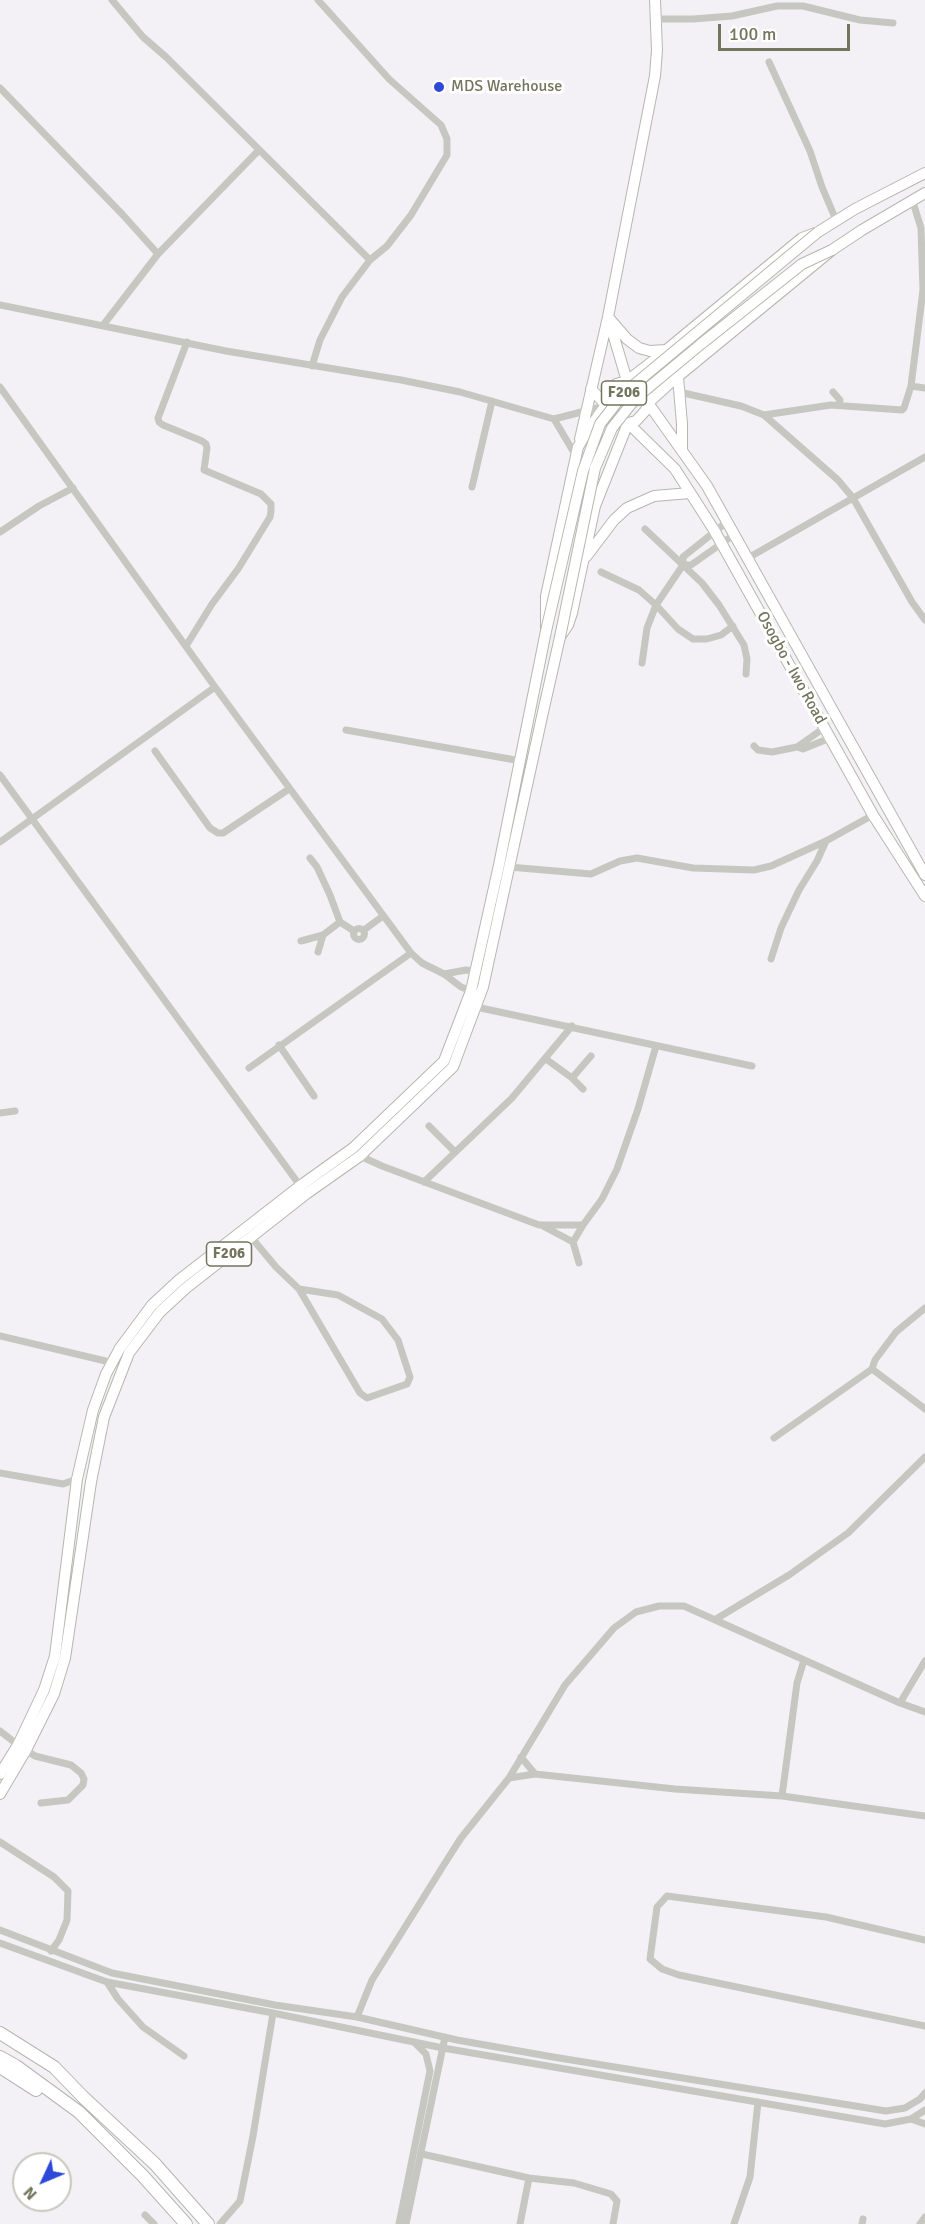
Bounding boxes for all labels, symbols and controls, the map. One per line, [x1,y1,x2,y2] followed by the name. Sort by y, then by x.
[721,12,853,50] scale bar
[729,23,776,45] text: 100 m
[451,77,562,97] place label: MDS Warehouse
[432,80,446,94] marker: MDS Warehouse
[602,381,646,405] road number: F206
[752,608,830,728] street label: Osogbo - Iwo Road
[206,1242,252,1266] road number: F206
[12,2152,72,2212] north arrow
[19,2182,42,2204] text: N

